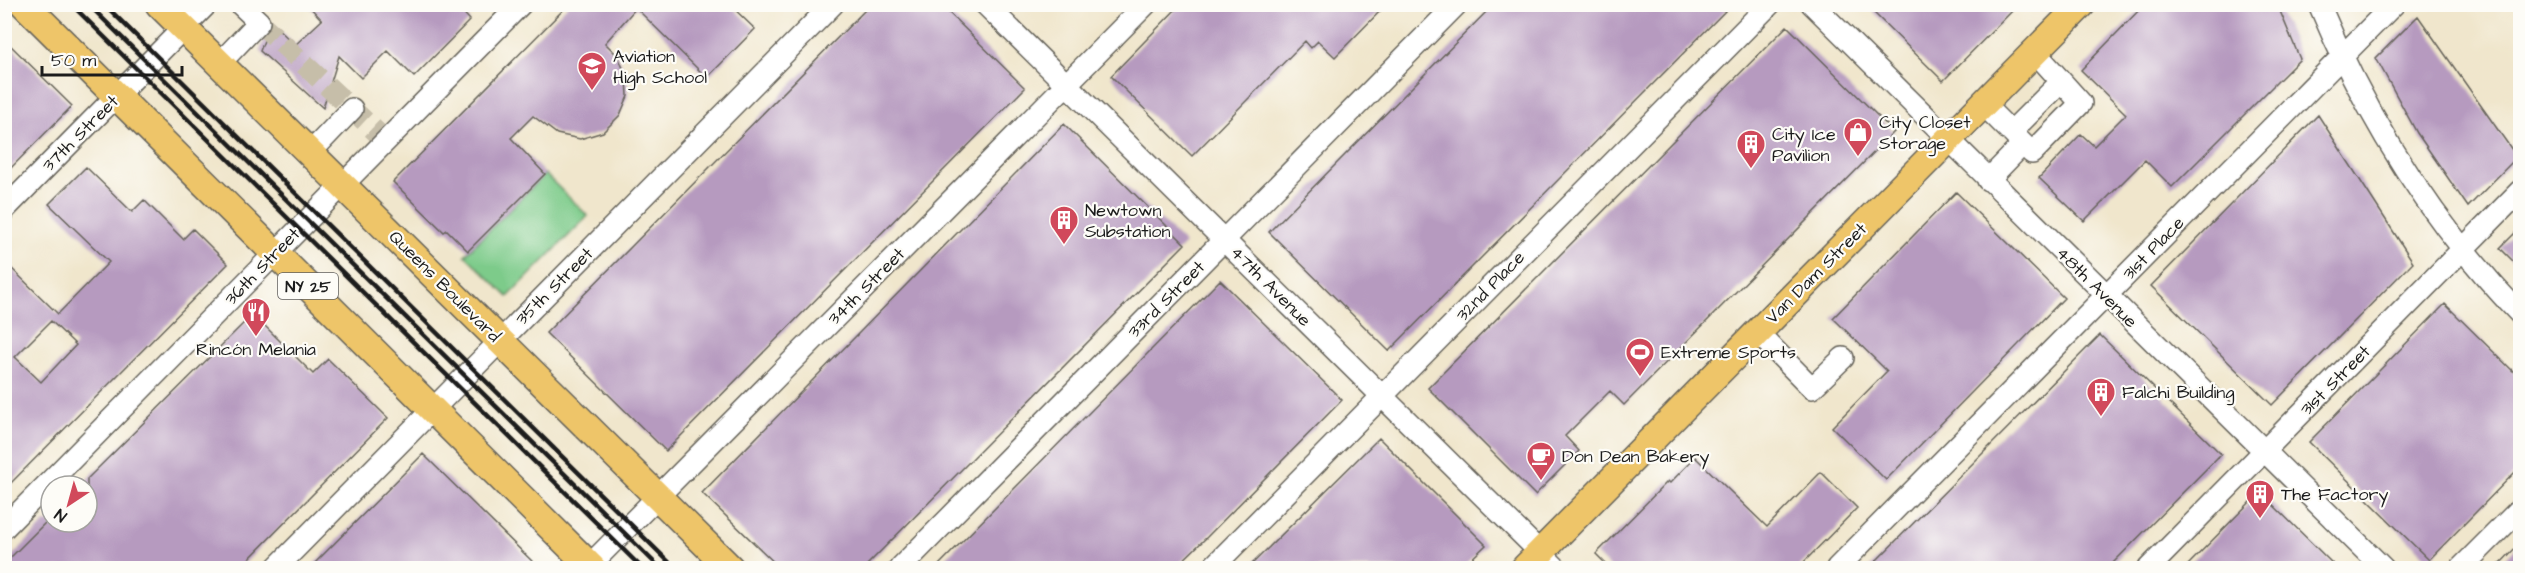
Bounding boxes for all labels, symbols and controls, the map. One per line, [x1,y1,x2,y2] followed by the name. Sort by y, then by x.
[42,39,182,77] scale bar
[613,44,707,91] place label: Aviation High School
[51,48,96,73] text: 50 m
[576,50,608,92] school or university icon: Aviation High School
[36,89,125,177] street label: 37th Street
[1879,110,1971,157] place label: City Closet Storage
[1842,116,1874,158] shop icon: City Closet Storage
[1772,122,1836,168] place label: City Ice Pavilion
[1735,128,1767,170] building icon: City Ice Pavilion
[1085,198,1170,244] place label: Newtown Substation
[1048,204,1080,246] building icon: Newtown Substation
[2117,211,2190,286] street label: 31st Place
[1760,217,1873,330] street label: Van Dam Street
[219,221,306,311] street label: 36th Street
[383,225,506,348] street label: Queens Boulevard
[1225,240,1317,333] street label: 47th Avenue
[510,241,599,331] street label: 35th Street
[2050,241,2143,334] street label: 48th Avenue
[822,242,911,331] street label: 34th Street
[1450,245,1531,327] street label: 32nd Place
[1122,255,1211,344] street label: 33rd Street
[278,273,338,299] road number: NY 25
[240,296,272,338] restaurant icon: Rincón Melania
[1624,336,1656,378] sports icon: Extreme Sports
[196,337,316,362] place label: Rincón Melania
[2295,339,2377,421] street label: 31st Street
[1661,340,1796,365] place label: Extreme Sports
[2085,376,2117,418] building icon: Falchi Building
[2122,380,2234,406] place label: Falchi Building
[1525,440,1557,482] cafe icon: Don Dean Bakery
[1562,444,1709,470] place label: Don Dean Bakery
[39,474,99,534] north arrow
[2244,478,2276,520] building icon: The Factory
[2281,482,2388,508] place label: The Factory
[50,503,71,527] text: N

